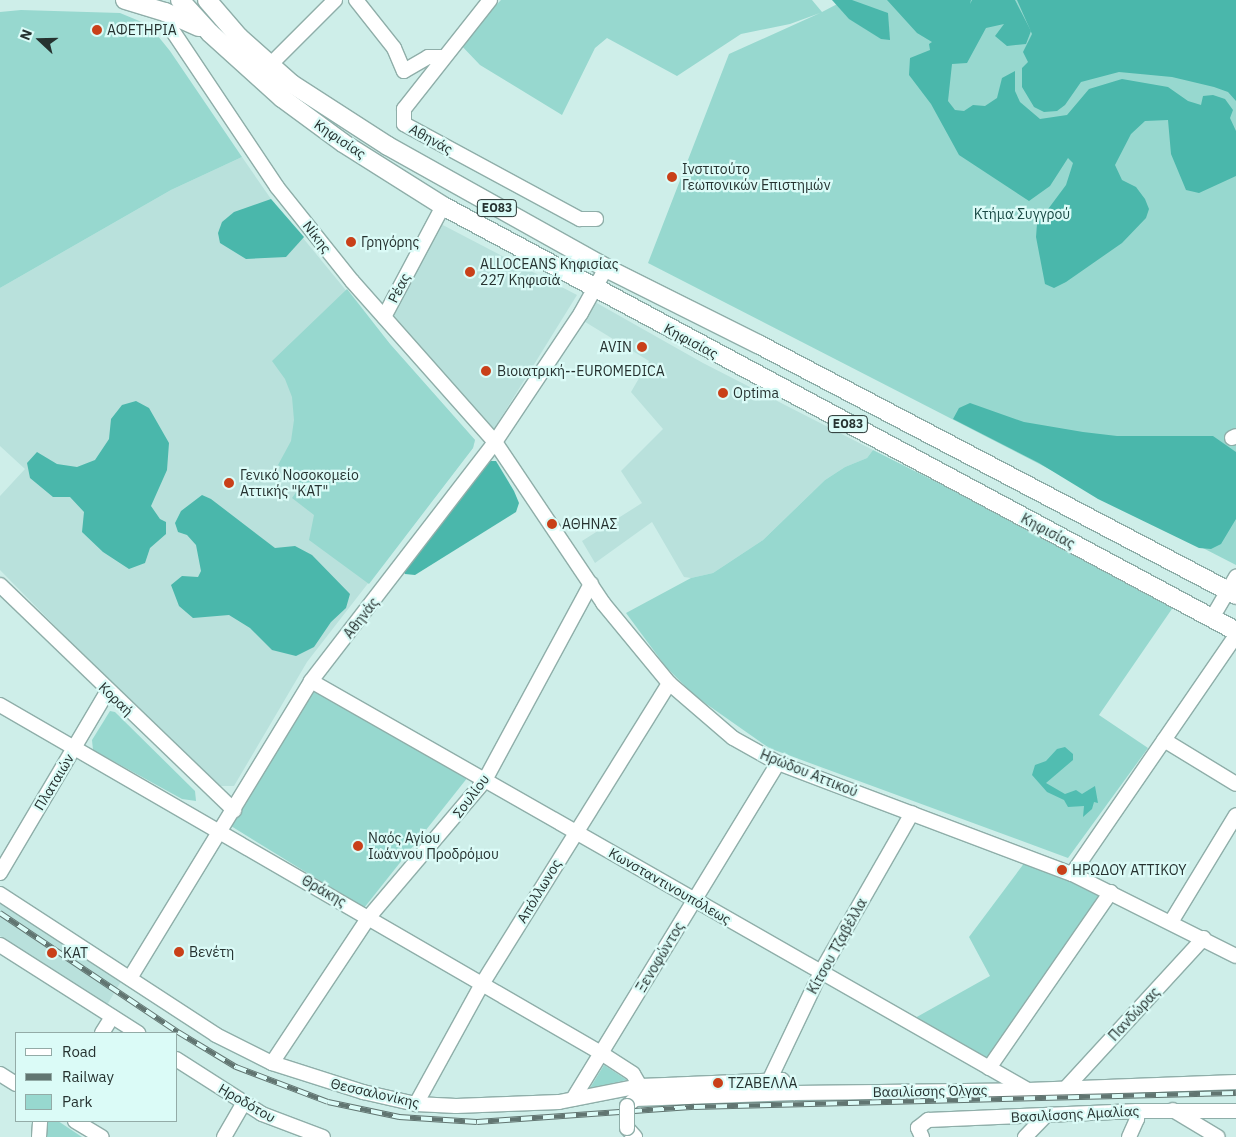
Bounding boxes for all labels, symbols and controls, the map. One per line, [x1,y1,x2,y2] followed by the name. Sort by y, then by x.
[15,15,65,65] north arrow
[107,22,177,38] place label: ΑΦΕΤΗΡΙΑ
[91,24,103,36] marker: ΑΦΕΤΗΡΙΑ
[16,27,36,43] text: N
[311,116,369,162] street label: Κηφισίας
[406,120,456,158] street label: Αθηνάς
[682,161,831,193] place label: Ινστιτούτο Γεωπονικών Επιστημών
[666,171,678,183] marker: Ινστιτούτο Γεωπονικών Επιστημών
[476,198,518,218] road number: ΕΟ83
[974,206,1070,222] park label: Κτήμα Συγγρού
[299,218,335,256] street label: Νίκης
[361,234,419,250] place label: Γρηγόρης
[345,236,357,248] marker: Γρηγόρης
[480,256,618,288] place label: ALLOCEANS Κηφισίας 227 Κηφισιά
[464,266,476,278] marker: ALLOCEANS Κηφισίας 227 Κηφισιά
[384,270,414,306] street label: Ρέας
[661,320,721,362] street label: Κηφισίας
[600,339,632,355] place label: AVIN
[636,341,648,353] marker: AVIN
[497,363,665,379] place label: Βιοιατρική--EUROMEDICA
[479,364,493,378] marker: Βιοιατρική--EUROMEDICA
[733,385,779,401] place label: Optima
[717,387,729,399] marker: Optima
[827,414,869,434] road number: ΕΟ83
[240,467,359,500] place label: Γενικό Νοσοκομείο Αττικής "ΚΑΤ"
[222,476,236,490] marker: Γενικό Νοσοκομείο Αττικής "ΚΑΤ"
[1018,510,1078,552] street label: Κηφισίας
[562,516,617,532] place label: ΑΘΗΝΑΣ
[546,518,558,530] marker: ΑΘΗΝΑΣ
[340,594,382,642] street label: Αθηνάς
[95,679,137,719] street label: Κοραή
[758,746,860,800] street label: Ηρώδου Αττικού
[31,751,77,813] street label: Πλαταιών
[449,771,493,821] street label: Σουλίου
[368,830,499,862] place label: Ναός Αγίου Ιωάννου Προδρόμου
[352,840,364,852] marker: Ναός Αγίου Ιωάννου Προδρόμου
[606,844,734,928] street label: Κωνσταντινουπόλεως
[513,856,565,926] street label: Απόλλωνος
[1072,862,1186,878] place label: ΗΡΩΔΟΥ ΑΤΤΙΚΟΥ
[1056,864,1068,876] marker: ΗΡΩΔΟΥ ΑΤΤΙΚΟΥ
[299,872,349,910] street label: Θράκης
[804,895,870,997] street label: Κίτσου Τζαβέλλα
[632,919,688,995] street label: Ξενοφώντος
[189,944,234,960] place label: Βενέτη
[63,945,88,961] place label: ΚΑΤ
[45,946,59,960] marker: ΚΑΤ
[173,946,185,958] marker: Βενέτη
[1105,984,1163,1044] street label: Πανδώρας
[15,1032,178,1122] legend
[62,1042,97,1061] text: Road
[62,1067,114,1086] text: Railway
[329,1075,421,1111] street label: Θεσσαλονίκης
[728,1075,797,1091] place label: ΤΖΑΒΕΛΛΑ
[712,1077,724,1089] marker: ΤΖΑΒΕΛΛΑ
[215,1080,279,1126] street label: Ηροδότου
[872,1082,988,1100] street label: Βασιλίσσης Όλγας
[62,1092,92,1111] text: Park
[1010,1102,1140,1126] street label: Βασιλίσσης Αμαλίας

